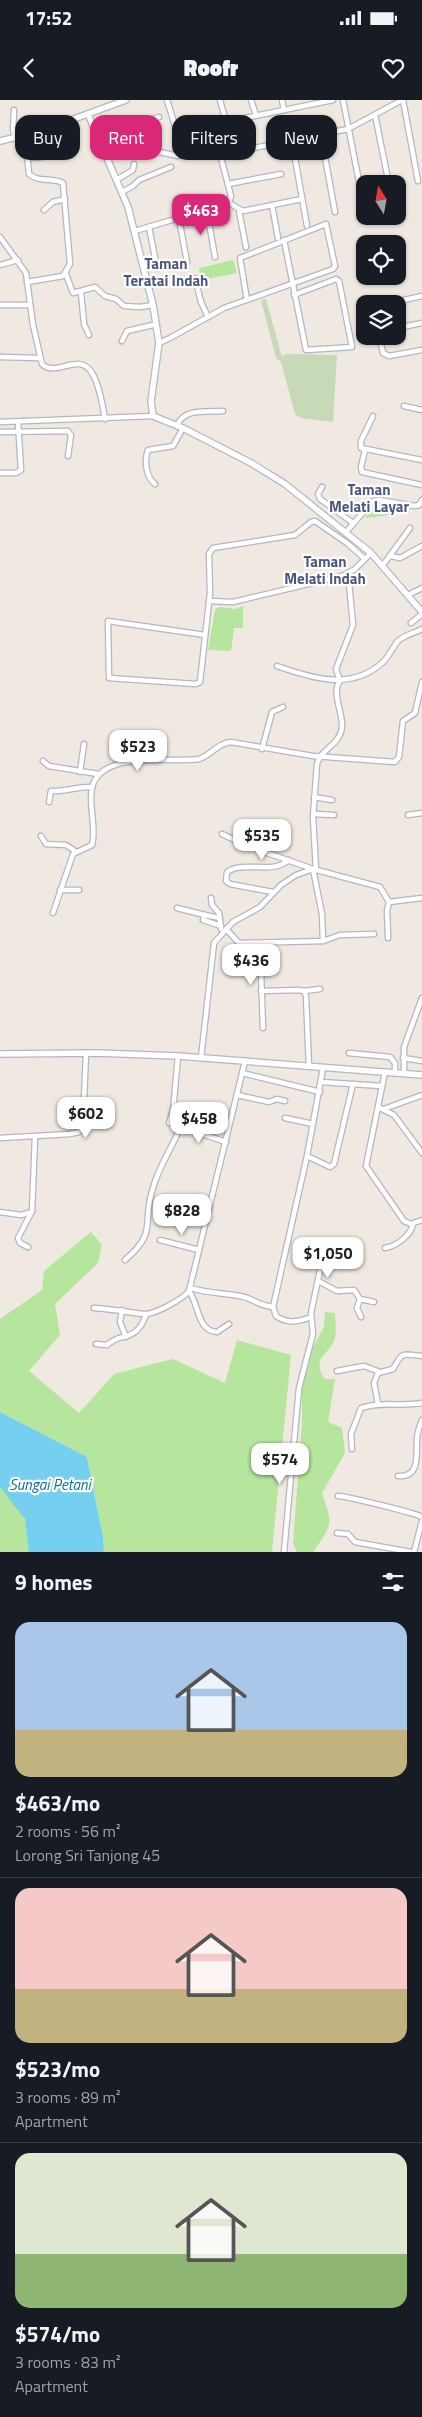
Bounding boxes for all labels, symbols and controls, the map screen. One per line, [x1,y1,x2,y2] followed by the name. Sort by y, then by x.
[25,3,72,32] text: 17:52
[184,51,238,85] text: Roofr
[15,54,43,82] icon: back
[379,54,407,82] icon: heart
[15,115,80,160] chip: Buy
[90,115,162,160] chip: Rent
[172,115,256,160] chip: Filters
[266,115,337,160] chip: New
[356,175,406,225] north arrow
[356,175,406,345] map controls
[171,194,231,236] pin: $463
[183,198,219,222] text: $463
[356,235,406,285] button: locate
[124,252,208,292] district label: Taman Teratai Indah
[356,295,406,345] button: layers
[329,478,409,518] district label: Taman Melati Layar
[284,550,366,590] district label: Taman Melati Indah
[108,730,168,772] pin: $523
[120,734,156,758] text: $523
[232,818,292,861] pin: $535
[244,823,280,847] text: $535
[221,944,281,986] pin: $436
[233,948,269,972] text: $436
[56,1096,116,1139] pin: $602
[68,1101,104,1125] text: $602
[169,1102,229,1144] pin: $458
[181,1106,217,1130] text: $458
[152,1194,212,1236] pin: $828
[164,1198,200,1222] text: $828
[287,1236,369,1279] pin: $1,050
[303,1241,353,1265] text: $1,050
[250,1442,310,1485] pin: $574
[262,1447,298,1471] text: $574
[9,1473,93,1496] water label: Sungai Petani
[15,1566,92,1598] text: 9 homes
[379,1568,407,1596] icon: filters
[166,1655,256,1745] icon: home
[15,1787,100,1819] text: $463/mo
[15,1819,120,1843] text: 2 rooms · 56 m²
[15,1843,160,1867] text: Lorong Sri Tanjong 45
[166,1920,256,2010] icon: home
[15,2053,100,2085] text: $523/mo
[15,2085,120,2109] text: 3 rooms · 89 m²
[15,2109,88,2133] text: Apartment
[166,2185,256,2275] icon: home
[15,2318,100,2350] text: $574/mo
[15,2350,120,2374] text: 3 rooms · 83 m²
[15,2374,88,2398] text: Apartment

